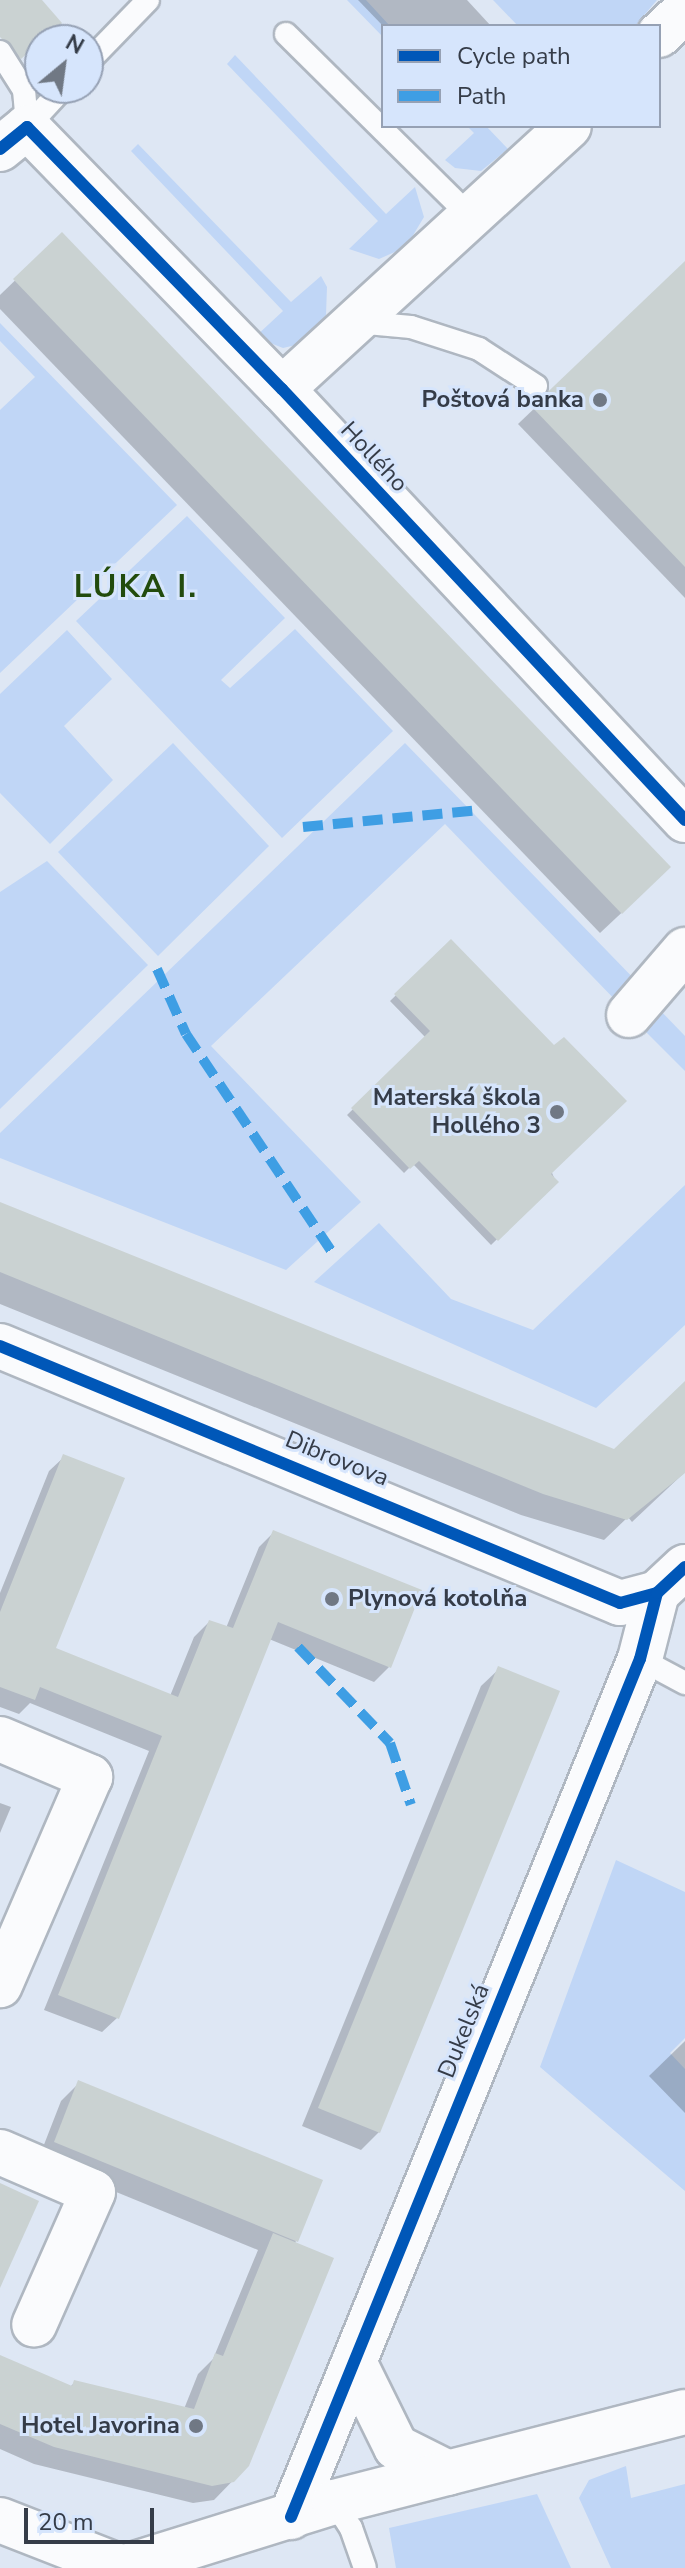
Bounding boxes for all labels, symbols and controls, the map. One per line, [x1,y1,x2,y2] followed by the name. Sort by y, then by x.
[24,24,104,104] north arrow
[381,24,661,128] legend
[60,28,89,62] text: N
[457,40,571,72] text: Cycle path
[457,80,506,112] text: Path
[421,386,584,414] place label: Poštová banka
[591,391,609,409] marker: Poštová banka
[334,416,414,498] street label: Hollého
[74,568,198,606] district label: LÚKA I.
[373,1084,541,1140] place label: Materská škola Hollého 3
[548,1103,566,1121] marker: Materská škola Hollého 3
[281,1425,393,1493] street label: Dibrovova
[348,1585,527,1613] place label: Plynová kotolňa
[323,1590,341,1608] marker: Plynová kotolňa
[432,1980,496,2082] street label: Dukelská
[21,2412,180,2440] place label: Hotel Javorina
[187,2417,205,2435] marker: Hotel Javorina
[28,2492,158,2542] scale bar
[38,2506,94,2538] text: 20 m

